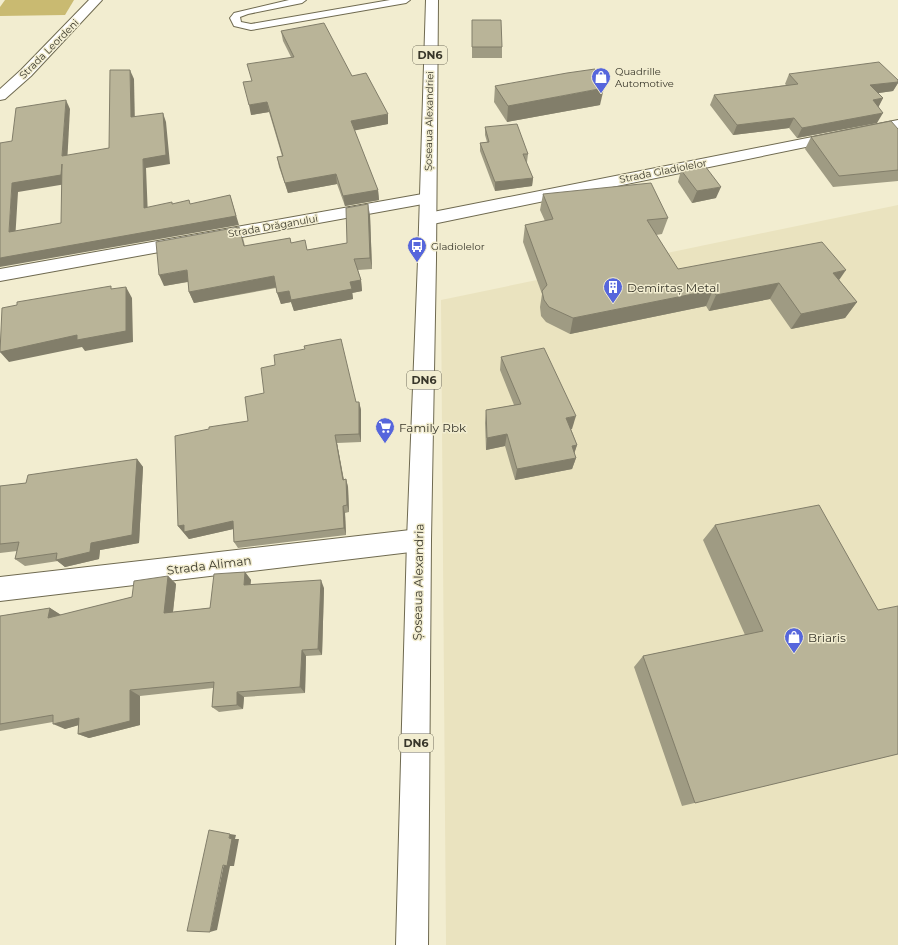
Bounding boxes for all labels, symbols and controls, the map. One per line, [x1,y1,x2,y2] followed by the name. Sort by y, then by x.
[16,16,82,82] street label: Strada Leordeni
[413,46,447,64] road number: DN6
[615,65,674,90] place label: Quadrille Automotive
[590,66,612,94] shop icon: Quadrille Automotive
[422,71,436,171] street label: Șoseaua Alexandriei
[618,156,708,186] street label: Strada Gladiolelor
[227,212,319,240] street label: Strada Drăganului
[406,235,428,263] bus stop icon: Gladiolelor
[431,240,485,253] place label: Gladiolelor
[602,276,624,304] building icon: Demirtaș Metal
[627,280,719,295] place label: Demirtaș Metal
[407,371,441,389] road number: DN6
[374,416,396,444] supermarket icon: Family Rbk
[399,420,467,435] place label: Family Rbk
[409,524,427,640] street label: Șoseaua Alexandria
[166,552,252,578] street label: Strada Aliman
[783,626,805,654] shop icon: Briaris
[808,630,846,645] place label: Briaris
[399,734,433,752] road number: DN6

